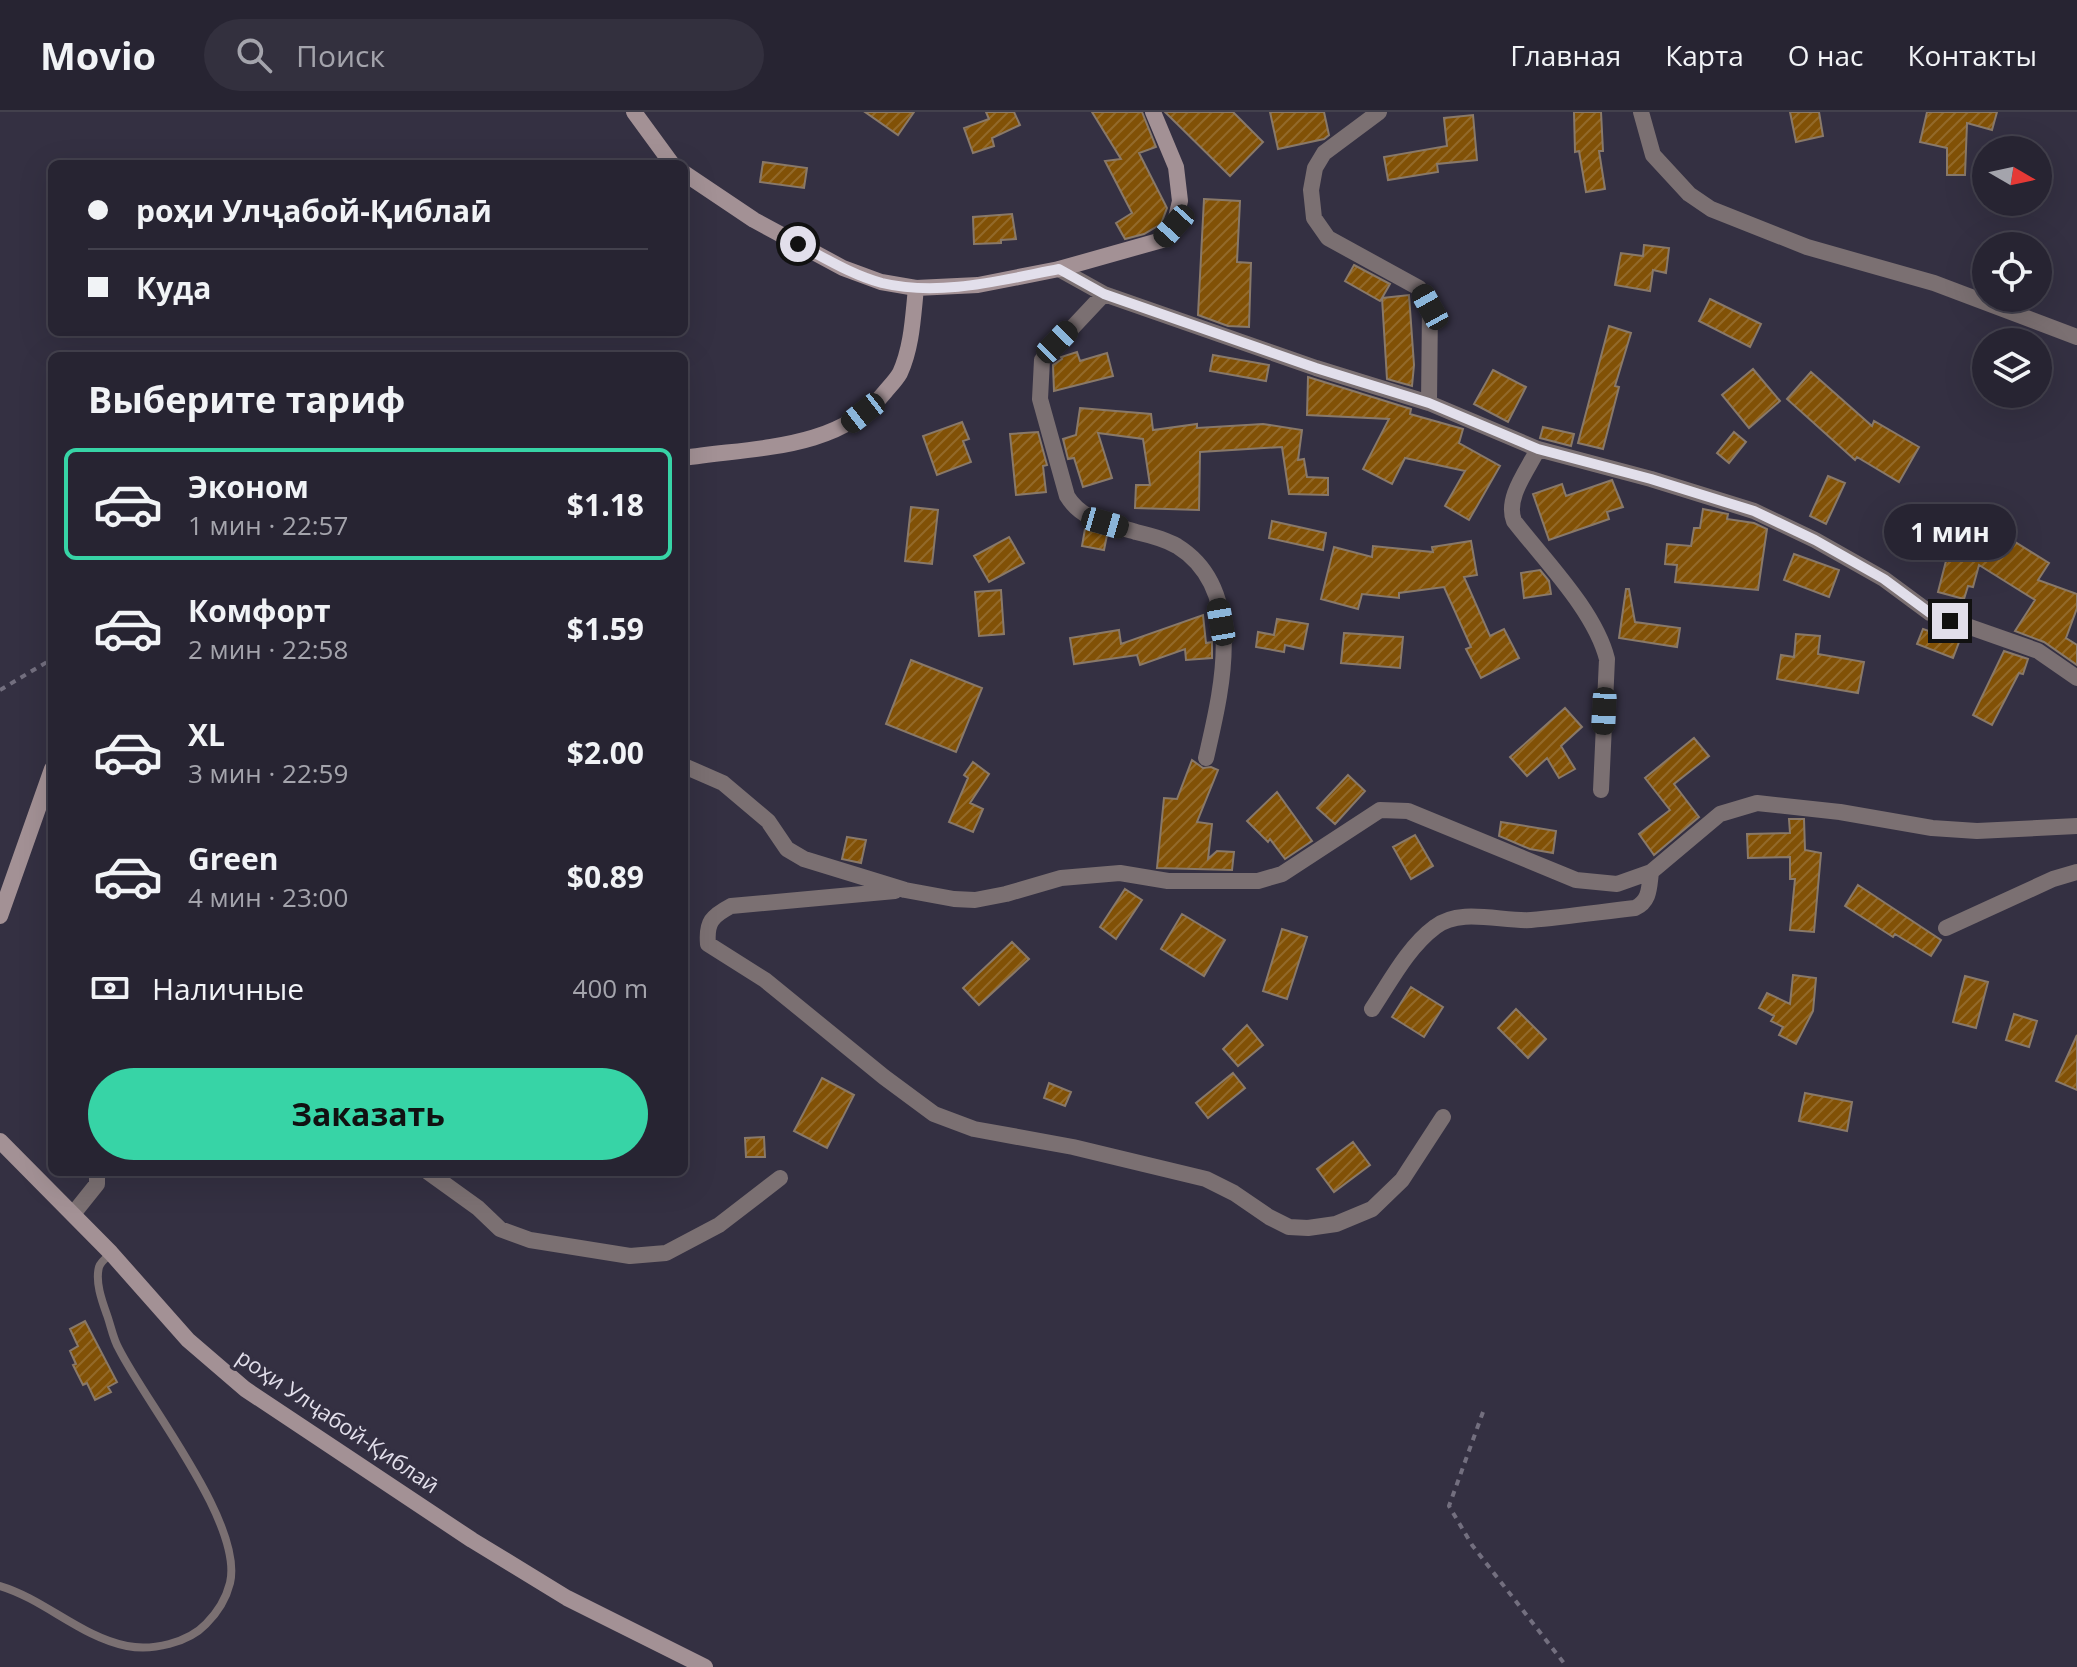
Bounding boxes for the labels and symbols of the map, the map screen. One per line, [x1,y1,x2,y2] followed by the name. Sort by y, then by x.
[1972,136,2052,216] north arrow
[1149,200,1199,252] car
[780,226,816,262] route start
[1408,280,1452,334] car
[1032,316,1082,368] car
[837,389,889,437] car
[1079,505,1131,541] car
[1884,505,2016,561] callout: 1 мин
[1205,596,1237,648] car
[1932,603,1968,639] route end
[1591,686,1617,736] car
[231,1341,446,1499] street label: роҳи Улҷабой-Қиблаӣ

